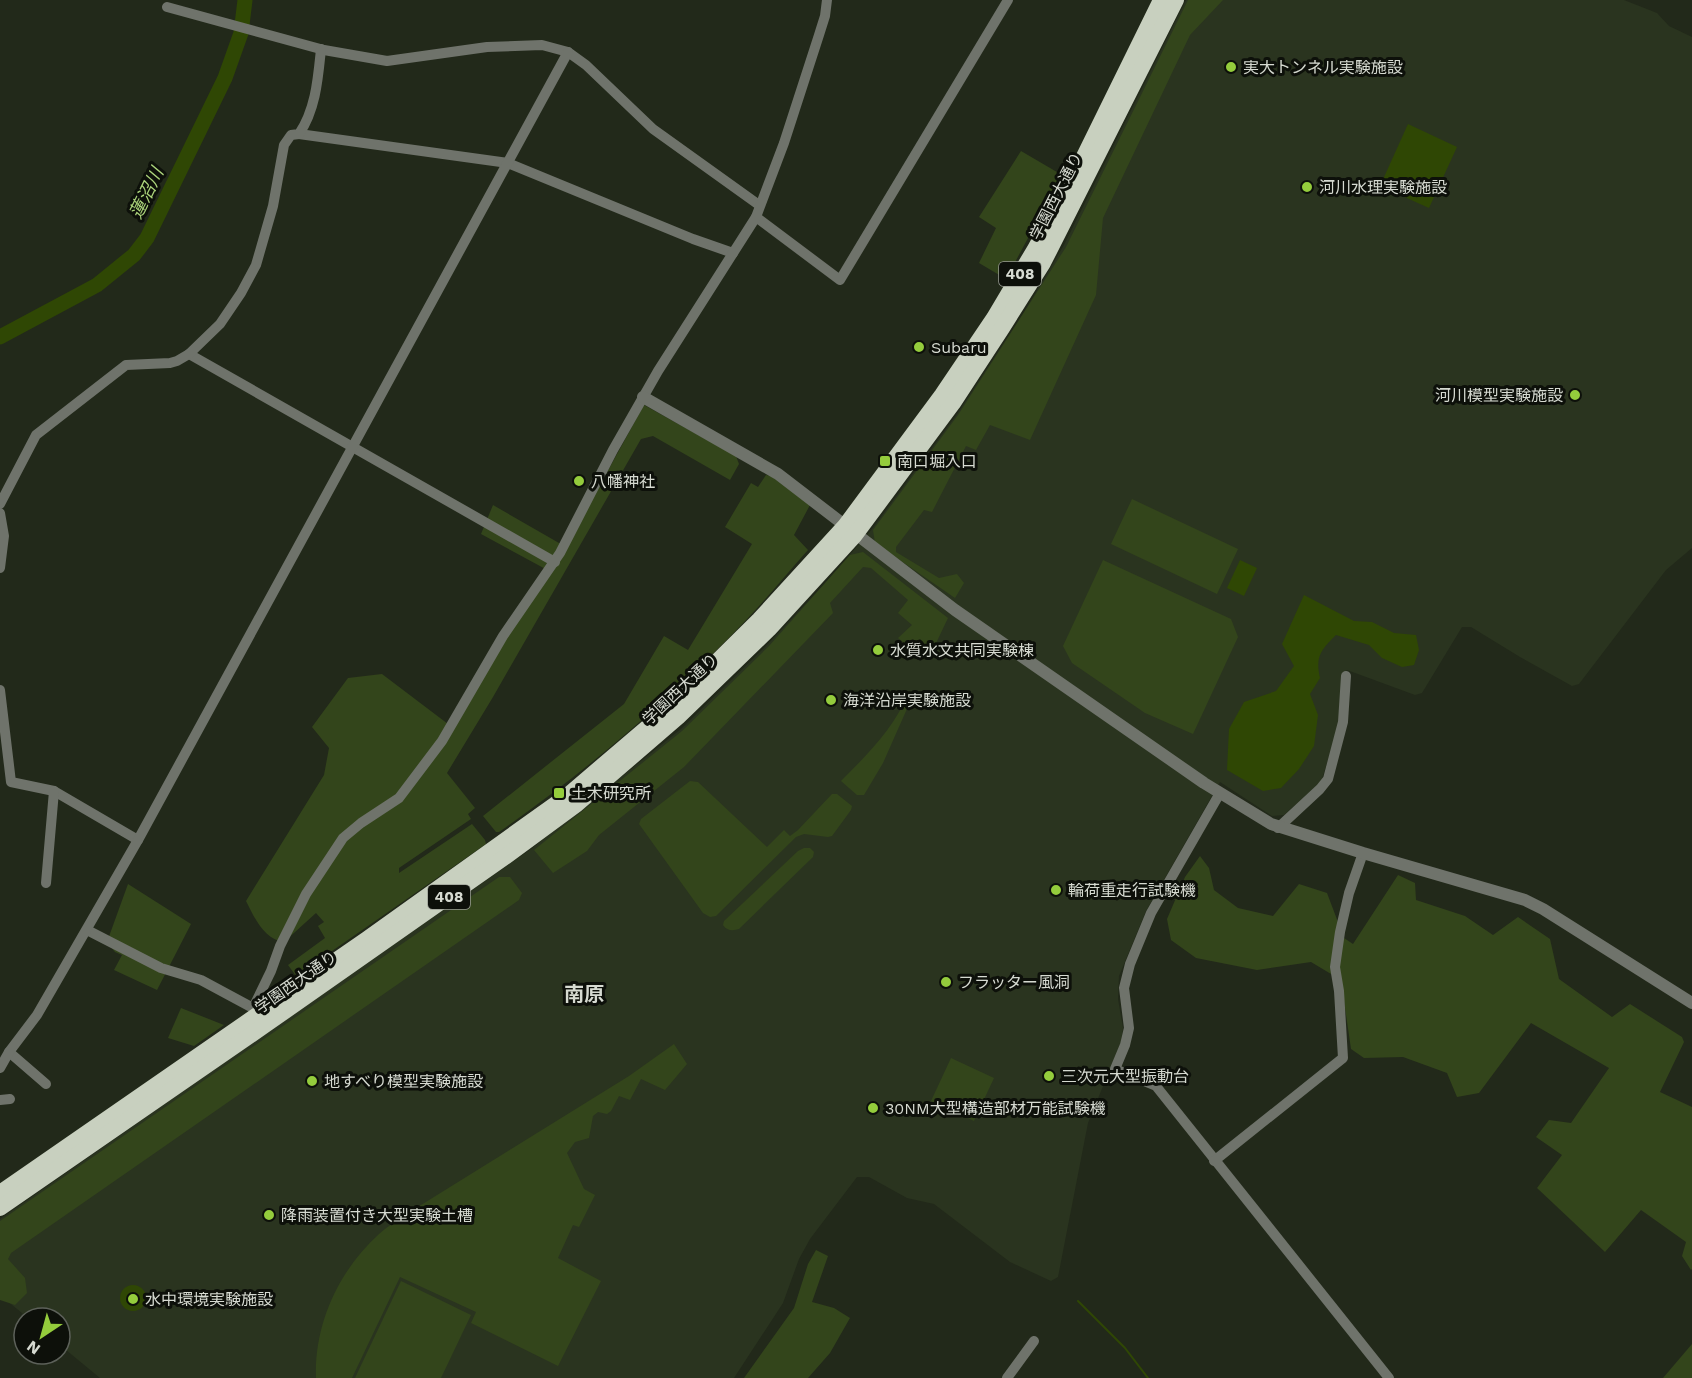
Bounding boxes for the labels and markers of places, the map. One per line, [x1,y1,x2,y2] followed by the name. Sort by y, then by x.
[1243,58,1403,77] place label: 実大トンネル実験施設
[1224,60,1238,74] marker: 実大トンネル実験施設
[1319,178,1447,197] place label: 河川水理実験施設
[1300,180,1314,194] marker: 河川水理実験施設
[931,338,987,357] place label: Subaru
[912,340,926,354] marker: Subaru
[1435,386,1563,405] place label: 河川模型実験施設
[1568,388,1582,402] marker: 河川模型実験施設
[897,452,977,471] place label: 南口堀入口
[878,454,892,468] marker: 南口堀入口
[591,472,655,491] place label: 八幡神社
[572,474,586,488] marker: 八幡神社
[890,641,1034,660] place label: 水質水文共同実験棟
[871,643,885,657] marker: 水質水文共同実験棟
[843,691,971,710] place label: 海洋沿岸実験施設
[824,693,838,707] marker: 海洋沿岸実験施設
[571,784,651,803] place label: 土木研究所
[552,786,566,800] marker: 土木研究所
[1068,881,1196,900] place label: 輪荷重走行試験機
[1049,883,1063,897] marker: 輪荷重走行試験機
[958,973,1070,992] place label: フラッター風洞
[939,975,953,989] marker: フラッター風洞
[1061,1067,1189,1086] place label: 三次元大型振動台
[1042,1069,1056,1083] marker: 三次元大型振動台
[324,1072,483,1091] place label: 地すべり模型実験施設
[305,1074,319,1088] marker: 地すべり模型実験施設
[885,1099,1106,1118] place label: 30NM大型構造部材万能試験機
[866,1101,880,1115] marker: 30NM大型構造部材万能試験機
[281,1206,473,1225] place label: 降雨装置付き大型実験土槽
[262,1208,276,1222] marker: 降雨装置付き大型実験土槽
[145,1290,273,1309] place label: 水中環境実験施設
[126,1292,140,1306] marker: 水中環境実験施設

